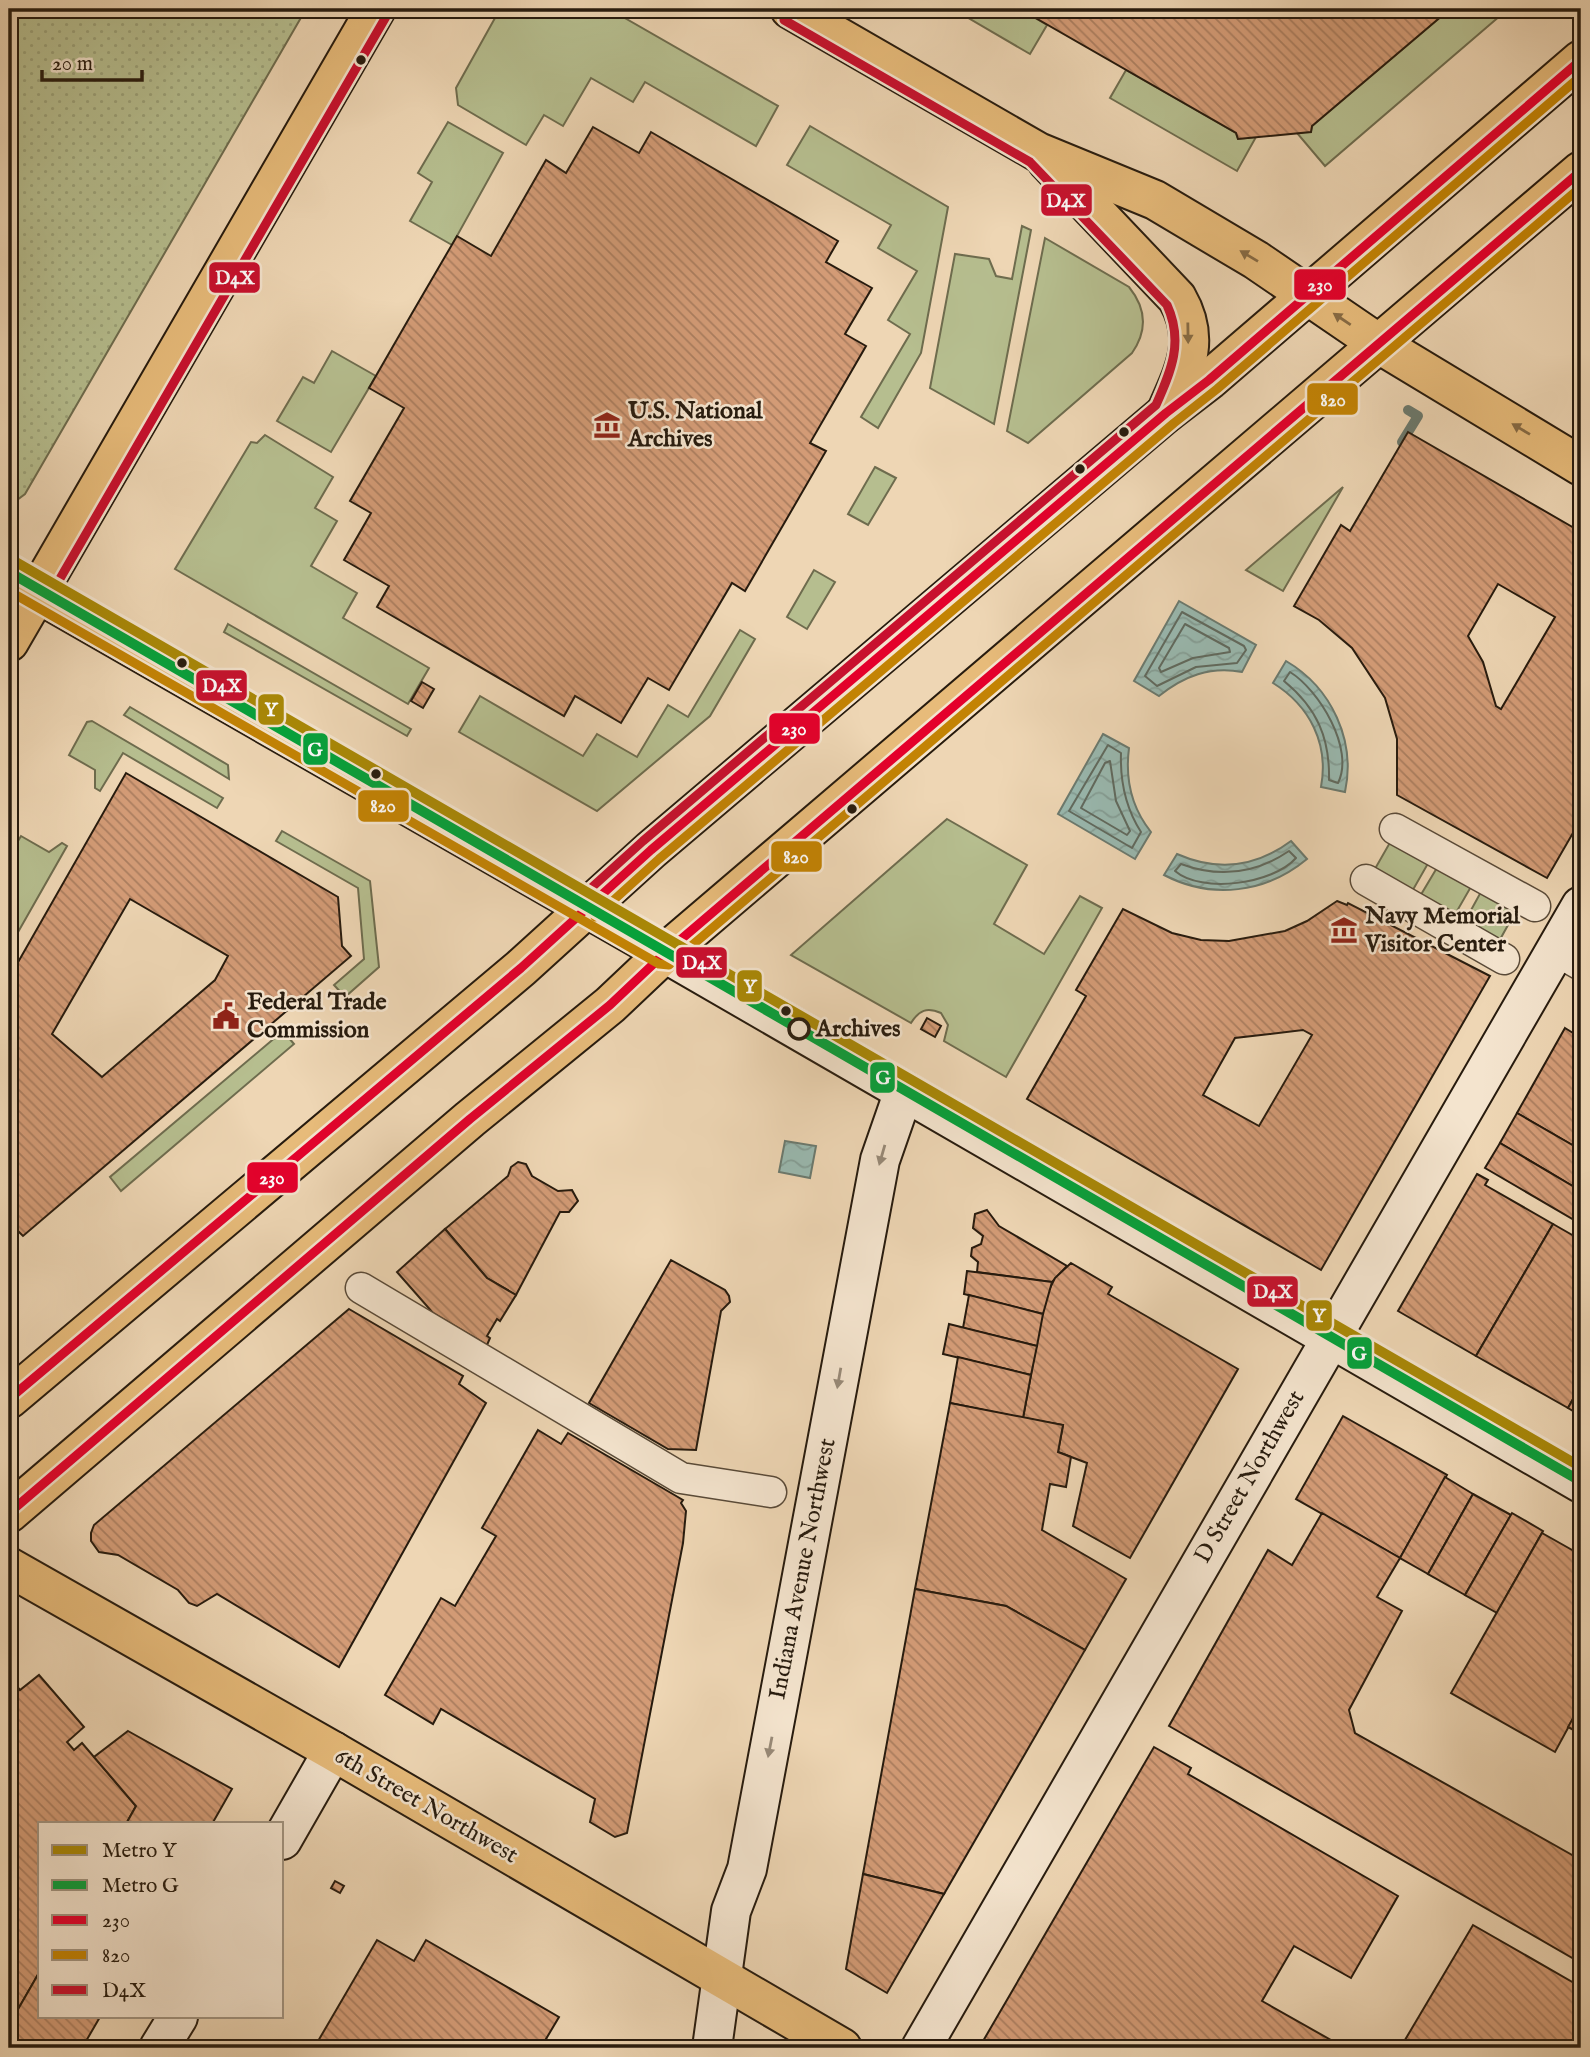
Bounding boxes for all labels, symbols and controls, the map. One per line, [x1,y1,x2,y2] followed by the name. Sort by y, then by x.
[42,38,142,82] scale bar
[52,51,93,78] text: 20 m
[354,53,368,67] unlabelled marker
[1040,183,1093,217] line badge: D4X
[1046,190,1087,214] text: D4X
[1240,250,1259,262] one-way arrow
[208,261,261,294] line badge: D4X
[215,267,256,291] text: D4X
[1293,268,1347,301] line badge: 230
[1307,274,1333,298] text: 230
[1333,313,1352,326] one-way arrow
[1183,322,1194,344] one-way arrow
[1306,382,1359,416] line badge: 820
[1320,389,1346,413] text: 820
[627,396,763,455] place label: U.S. National Archives
[592,410,622,440] museum icon: U.S. National Archives
[1512,423,1531,435] one-way arrow
[1117,425,1131,439] unlabelled marker
[1073,462,1087,476] unlabelled marker
[175,656,189,670] unlabelled marker
[195,669,248,702] line badge: D4X
[202,675,243,699] text: D4X
[257,693,285,726] line badge: Y
[265,699,279,723] text: Y
[768,712,821,745] line badge: 230
[781,718,807,742] text: 230
[302,732,329,766] line badge: G
[307,739,323,763] text: G
[369,767,383,781] unlabelled marker
[357,789,410,823] line badge: 820
[370,795,396,819] text: 820
[845,802,859,816] unlabelled marker
[770,840,823,873] line badge: 820
[783,846,809,870] text: 820
[1364,901,1520,960] place label: Navy Memorial Visitor Center
[1329,915,1359,945] museum icon: Navy Memorial Visitor Center
[675,946,728,979] line badge: D4X
[682,952,723,976] text: D4X
[736,969,763,1003] line badge: Y
[744,976,758,1000] text: Y
[247,987,387,1046] place label: Federal Trade Commission
[211,1001,241,1031] public building icon: Federal Trade Commission
[779,1004,793,1018] unlabelled marker
[815,1014,901,1045] place label: Archives
[788,1018,810,1040] marker: Archives
[869,1061,896,1094] line badge: G
[875,1067,891,1091] text: G
[876,1145,886,1166] one-way arrow
[246,1161,299,1194] line badge: 230
[259,1167,285,1191] text: 230
[1246,1275,1299,1308] line badge: D4X
[1253,1281,1294,1305] text: D4X
[1305,1299,1333,1332] line badge: Y
[1313,1305,1327,1329] text: Y
[1346,1336,1373,1370] line badge: G
[1351,1343,1367,1367] text: G
[833,1367,844,1389] one-way arrow
[1188,1385,1312,1569] street label: D Street Northwest
[762,1436,844,1702] street label: Indiana Avenue Northwest
[764,1736,775,1758] one-way arrow
[329,1741,523,1871] street label: 6th Street Northwest
[38,1822,284,2018] legend
[102,1838,178,1865] text: Metro Y
[102,1873,179,1900] text: Metro G
[102,1908,130,1935] text: 230
[102,1943,130,1970] text: 820
[102,1978,146,2005] text: D4X

